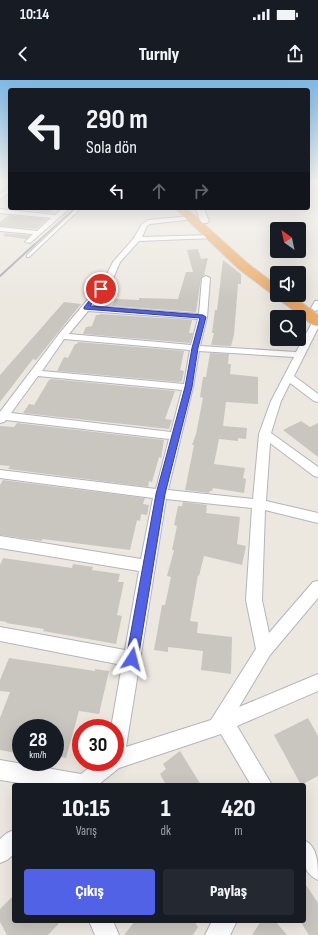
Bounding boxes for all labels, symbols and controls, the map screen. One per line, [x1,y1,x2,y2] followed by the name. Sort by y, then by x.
[20,5,49,24] text: 10:14
[12,43,34,65] icon: back
[284,43,306,65] icon: share
[139,44,179,65] text: Turnly
[86,103,148,136] text: 290 m
[20,104,72,156] icon: left
[86,137,137,158] text: Sola dön
[106,180,128,202] icon: left
[148,180,170,202] icon: ahead
[190,180,212,202] icon: right
[270,222,306,258] north arrow
[270,222,306,346] map controls
[270,266,306,302] button: sound
[84,272,118,306] pin
[90,278,112,300] icon: arrive
[270,310,306,346] button: search
[111,638,153,680] position arrow
[72,719,124,771] speed limit sign: 30
[29,728,47,752] text: 28
[29,749,47,761] text: km/h
[62,794,110,823] text: 10:15
[161,794,171,823] text: 1
[221,794,256,823] text: 420
[76,823,97,839] text: Varış
[161,823,171,839] text: dk
[234,823,243,839] text: m
[24,869,155,915] button: Çıkış
[163,869,294,915] button: Paylaş

